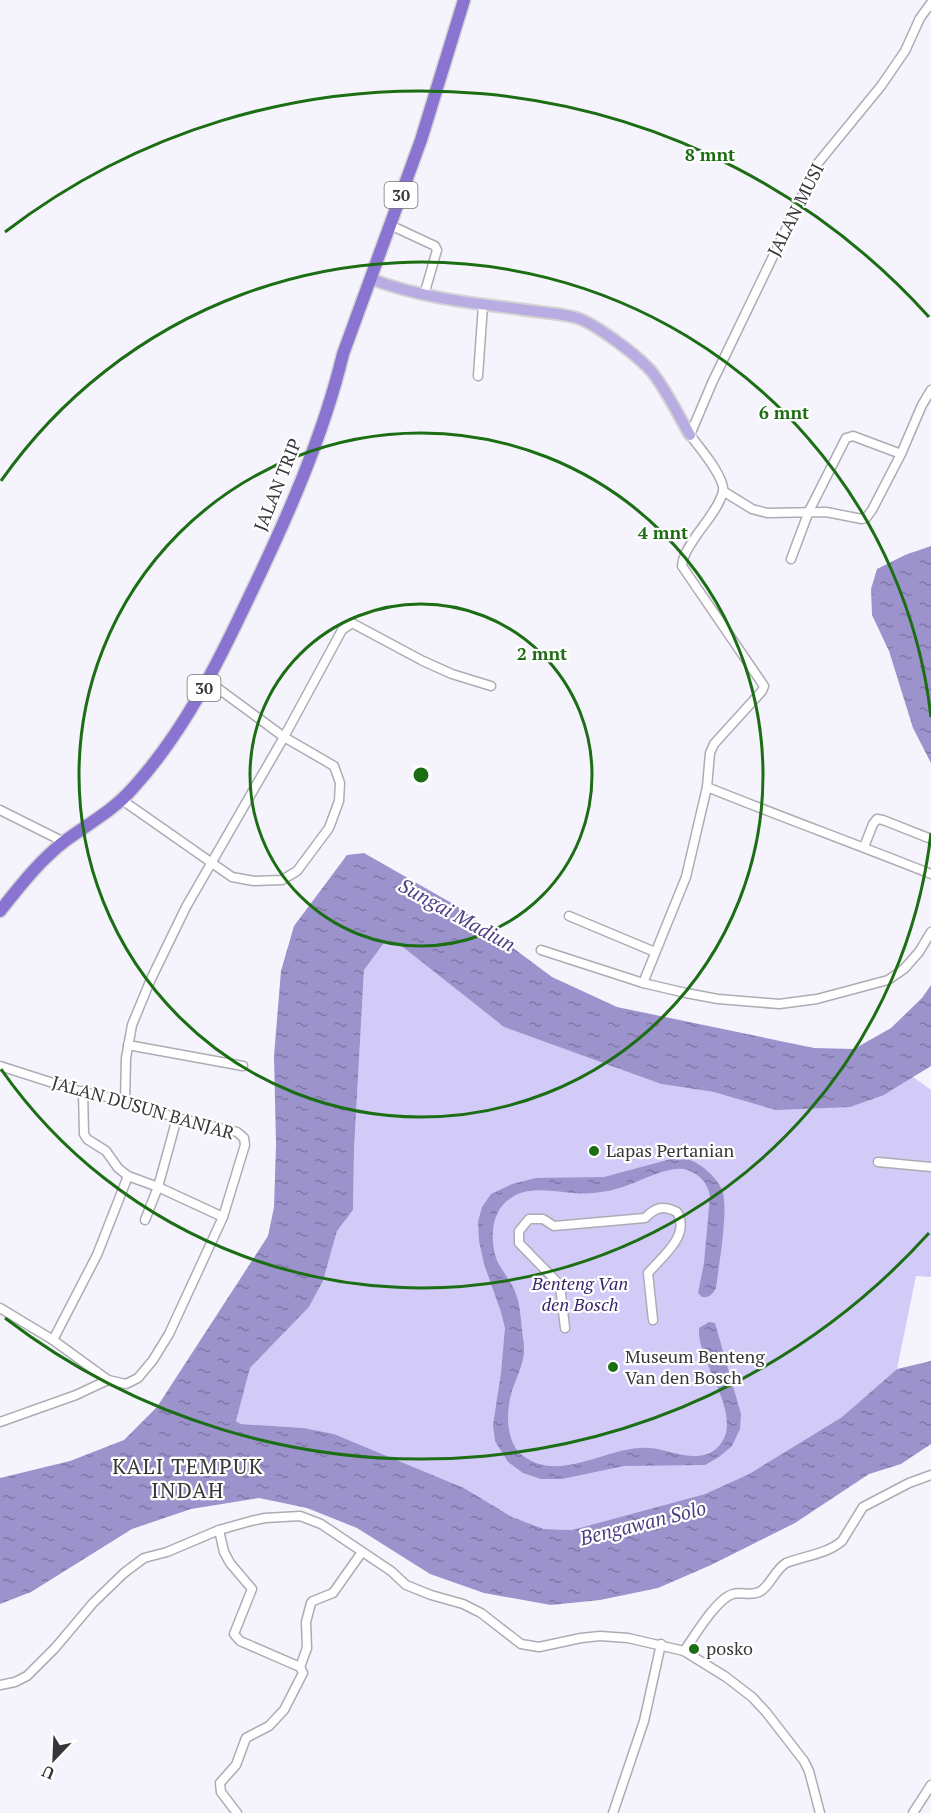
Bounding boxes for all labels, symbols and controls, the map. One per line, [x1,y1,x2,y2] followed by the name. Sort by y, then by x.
[685,142,735,166] text: 8 mnt
[761,159,829,260] street label: JALAN MUSI
[384,182,418,208] road number: 30
[759,400,809,424] text: 6 mnt
[248,435,307,534] street label: JALAN TRIP
[638,520,688,544] text: 4 mnt
[517,641,567,665] text: 2 mnt
[188,675,220,701] road number: 30
[411,765,431,785] centre of rings
[394,871,520,958] water label: Sungai Madiun
[49,1069,238,1145] street label: JALAN DUSUN BANJAR
[606,1138,735,1162] place label: Lapas Pertanian
[587,1144,601,1158] marker: Lapas Pertanian
[531,1271,628,1316] park label: Benteng Van den Bosch
[625,1344,765,1389] place label: Museum Benteng Van den Bosch
[606,1360,620,1374] marker: Museum Benteng Van den Bosch
[112,1452,264,1504] district label: KALI TEMPUK INDAH
[576,1494,709,1552] water label: Bengawan Solo
[706,1636,753,1660] place label: posko
[687,1642,701,1656] marker: posko
[24,1729,84,1789] north arrow
[38,1760,58,1785] text: U

